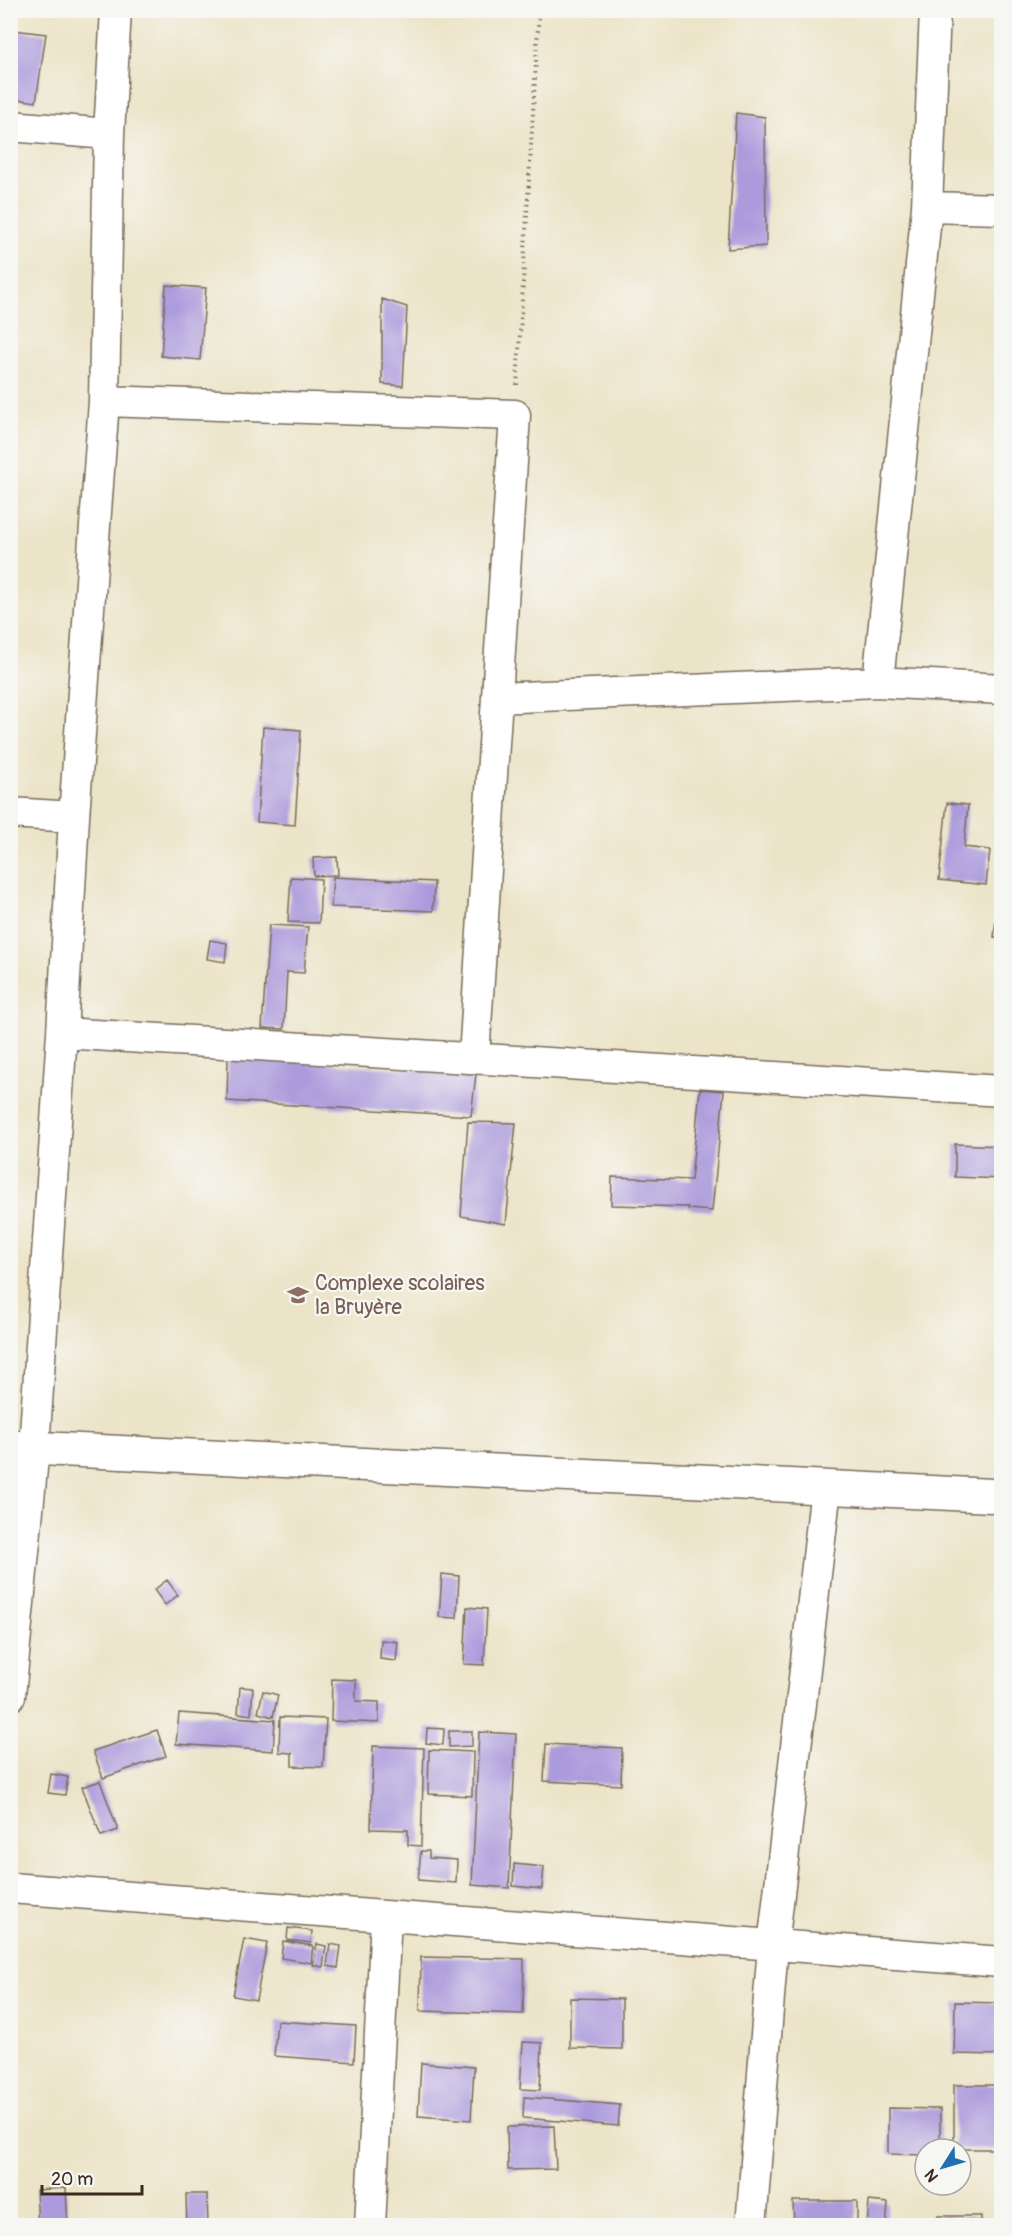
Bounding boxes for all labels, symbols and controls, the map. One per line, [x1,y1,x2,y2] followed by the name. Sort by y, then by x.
[315,1270,485,1321] place label: Complexe scolaires la Bruyère
[286,1283,310,1307] school or university icon: Complexe scolaires la Bruyère
[913,2137,973,2197] north arrow
[42,2158,142,2196] scale bar
[920,2165,943,2186] text: N
[51,2168,93,2191] text: 20 m

